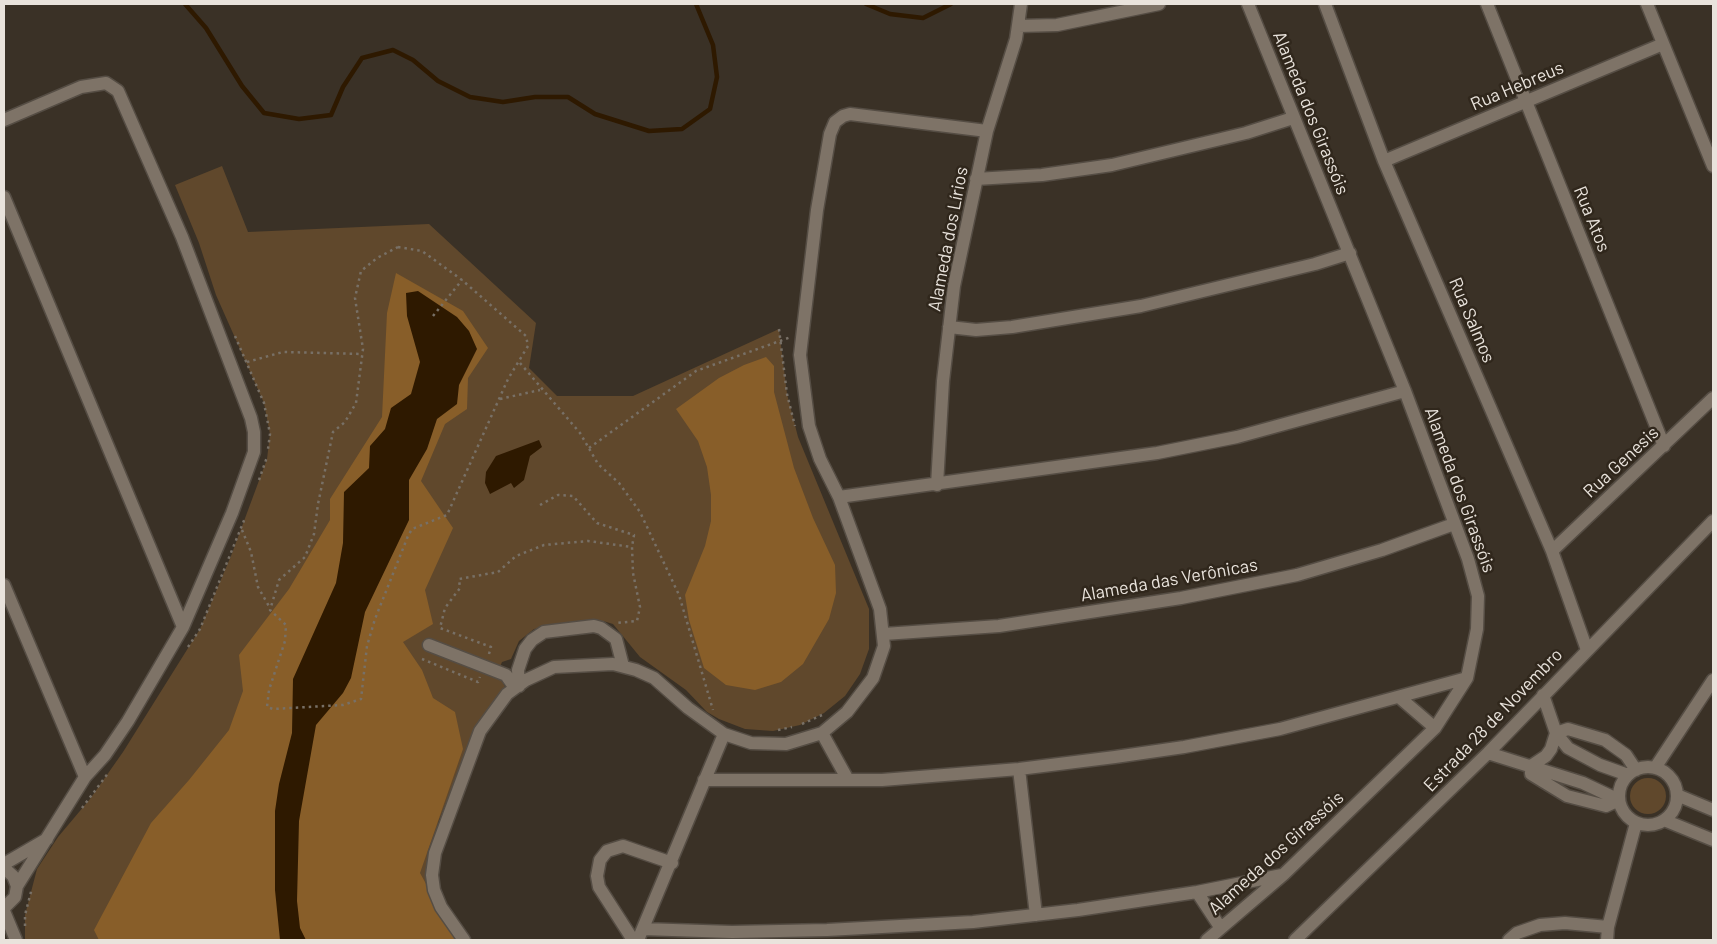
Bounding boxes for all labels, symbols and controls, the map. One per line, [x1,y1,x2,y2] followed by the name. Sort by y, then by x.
[1268,28,1354,198] street label: Alameda dos Girassóis
[1467,57,1567,115] street label: Rua Hebreus
[923,165,973,313] street label: Alameda dos Lírios
[1569,183,1615,255] street label: Rua Atos
[1444,274,1500,366] street label: Rua Salmos
[1420,404,1500,576] street label: Alameda dos Girassóis
[1579,422,1663,502] street label: Rua Genesis
[1079,554,1259,606] street label: Alameda das Verônicas
[1419,644,1567,796] street label: Estrada 28 de Novembro
[1204,787,1348,919] street label: Alameda dos Girassóis

